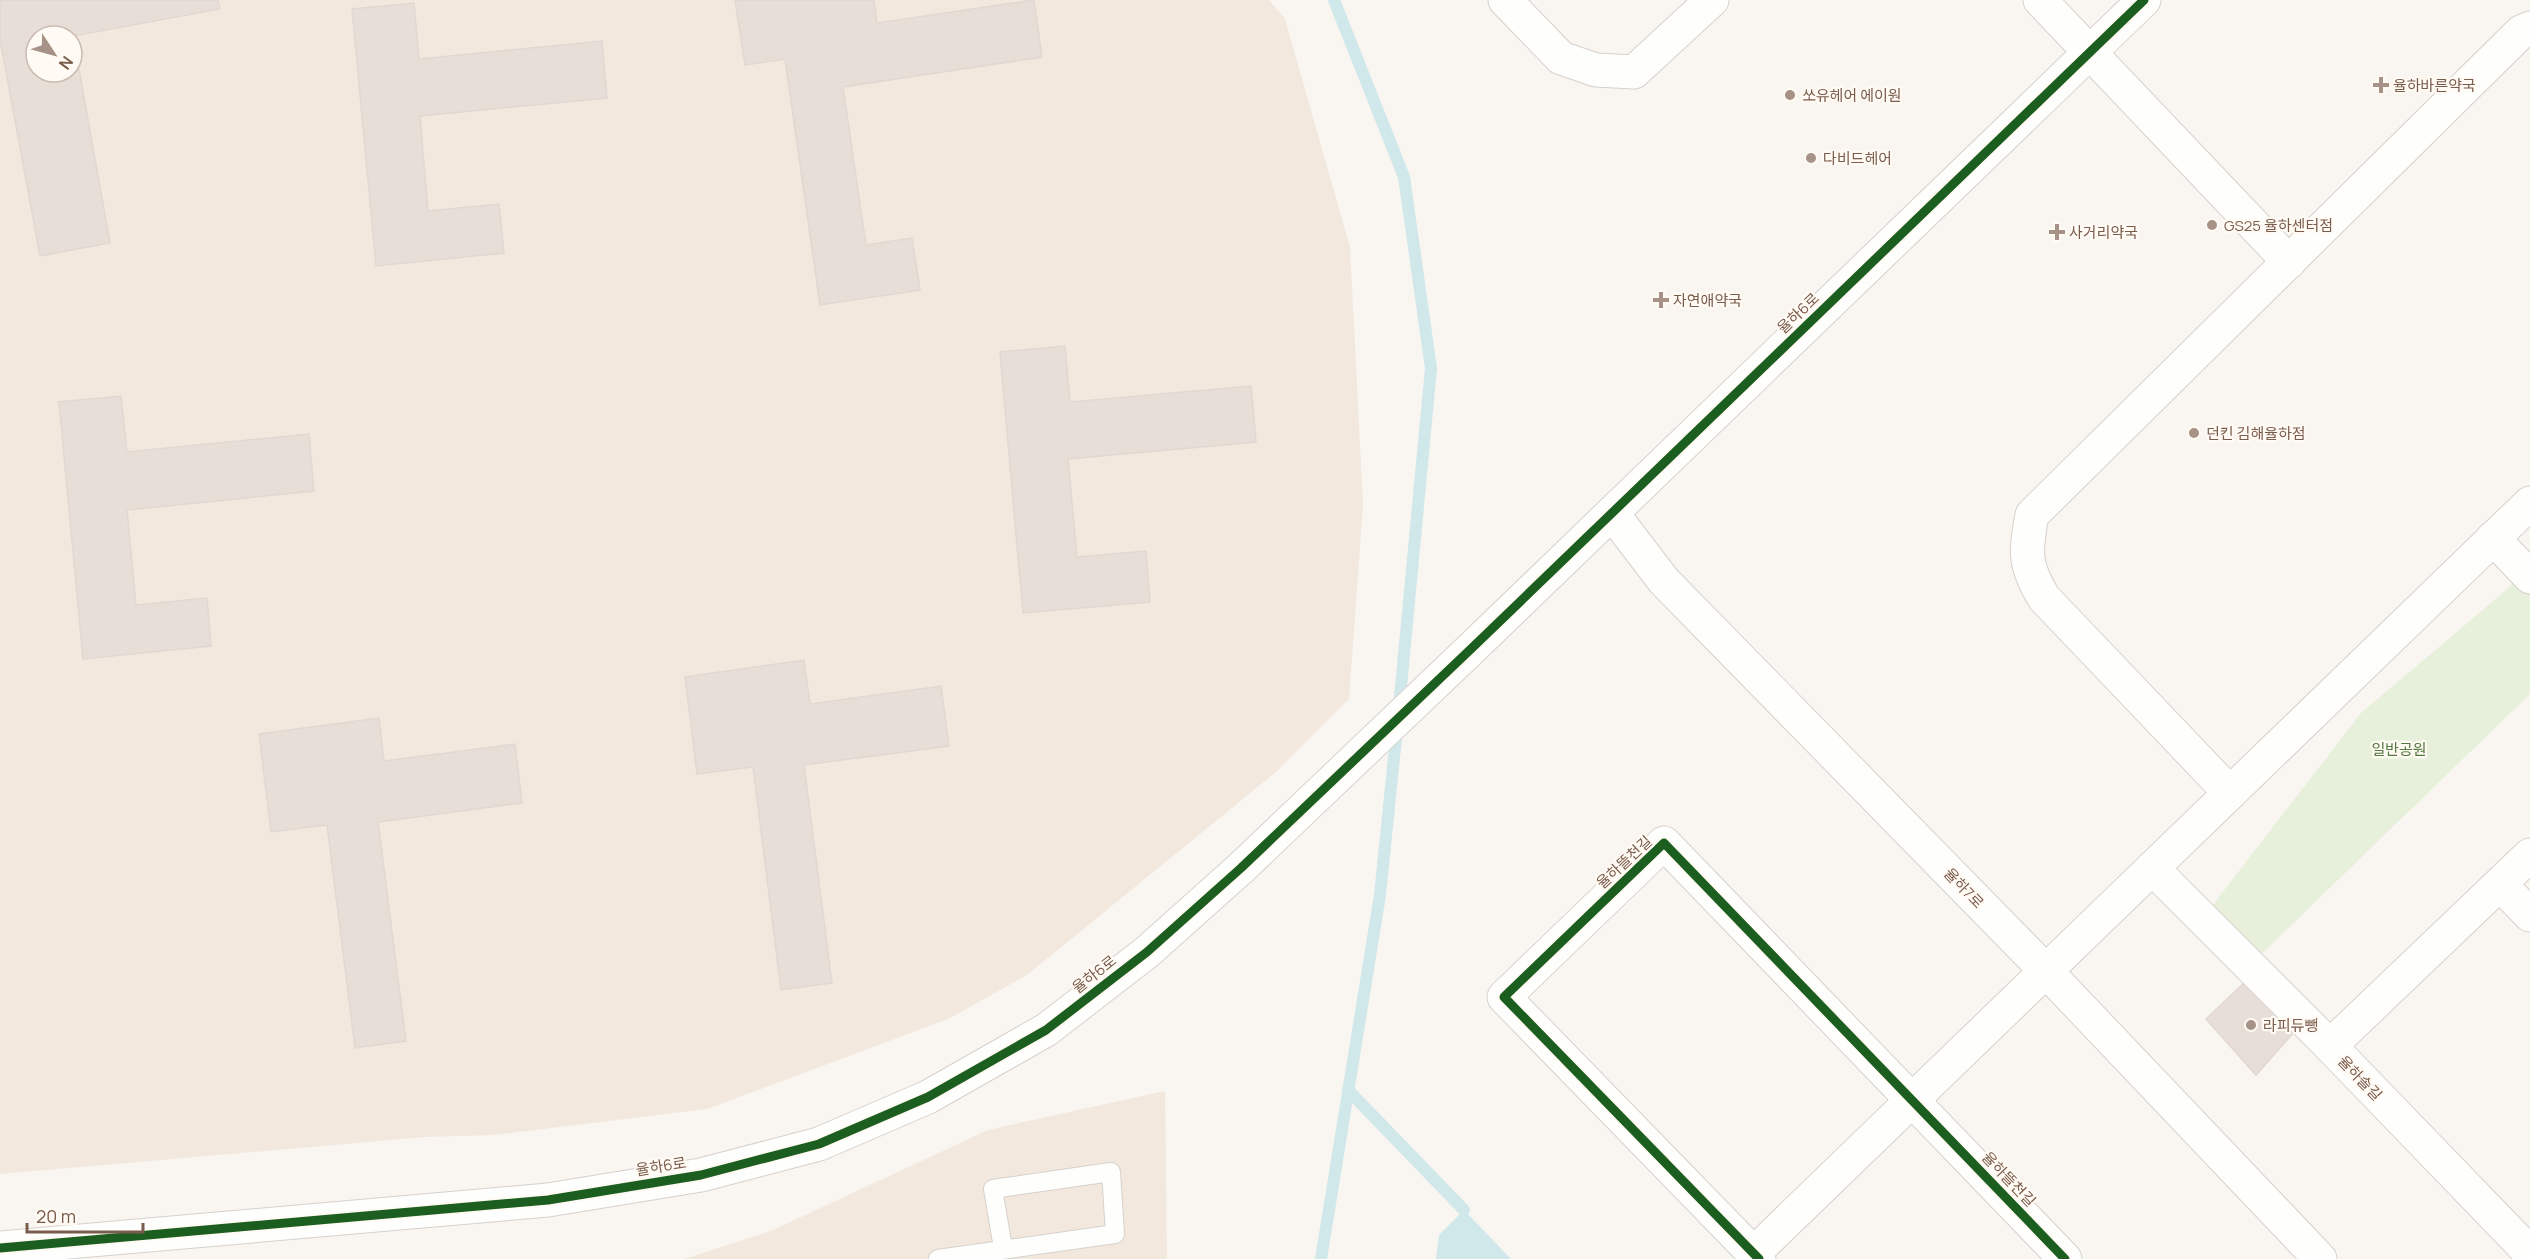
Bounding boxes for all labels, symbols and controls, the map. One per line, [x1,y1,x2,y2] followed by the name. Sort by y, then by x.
[24,24,84,84] north arrow
[54,52,78,74] text: N
[2393,75,2476,96] place label: 율하바른약국
[2374,78,2388,92] marker: 율하바른약국
[1802,85,1902,106] place label: 쏘유헤어 에이원
[1783,88,1797,102] marker: 쏘유헤어 에이원
[1823,148,1892,169] place label: 다비드헤어
[1804,151,1818,165] marker: 다비드헤어
[2224,215,2333,236] place label: GS25 율하센터점
[2205,218,2219,232] marker: GS25 율하센터점
[2069,222,2138,243] place label: 사거리약국
[2050,225,2064,239] marker: 사거리약국
[1772,288,1824,338] street label: 율하6로
[1673,290,1742,311] place label: 자연애약국
[1654,293,1668,307] marker: 자연애약국
[2206,423,2306,444] place label: 던킨 김해율하점
[2187,426,2201,440] marker: 던킨 김해율하점
[2371,739,2427,760] park label: 일반공원
[1592,831,1656,893] street label: 율하뜰천길
[1939,863,1989,913] street label: 율하7로
[1068,950,1120,998] street label: 율하6로
[2263,1015,2318,1036] place label: 라피듀뺑
[2244,1018,2258,1032] marker: 라피듀뺑
[2333,1051,2387,1105] street label: 율하솔길
[1977,1147,2041,1211] street label: 율하뜰천길
[634,1152,688,1180] street label: 율하6로
[27,1196,142,1234] scale bar
[36,1204,76,1228] text: 20 m

